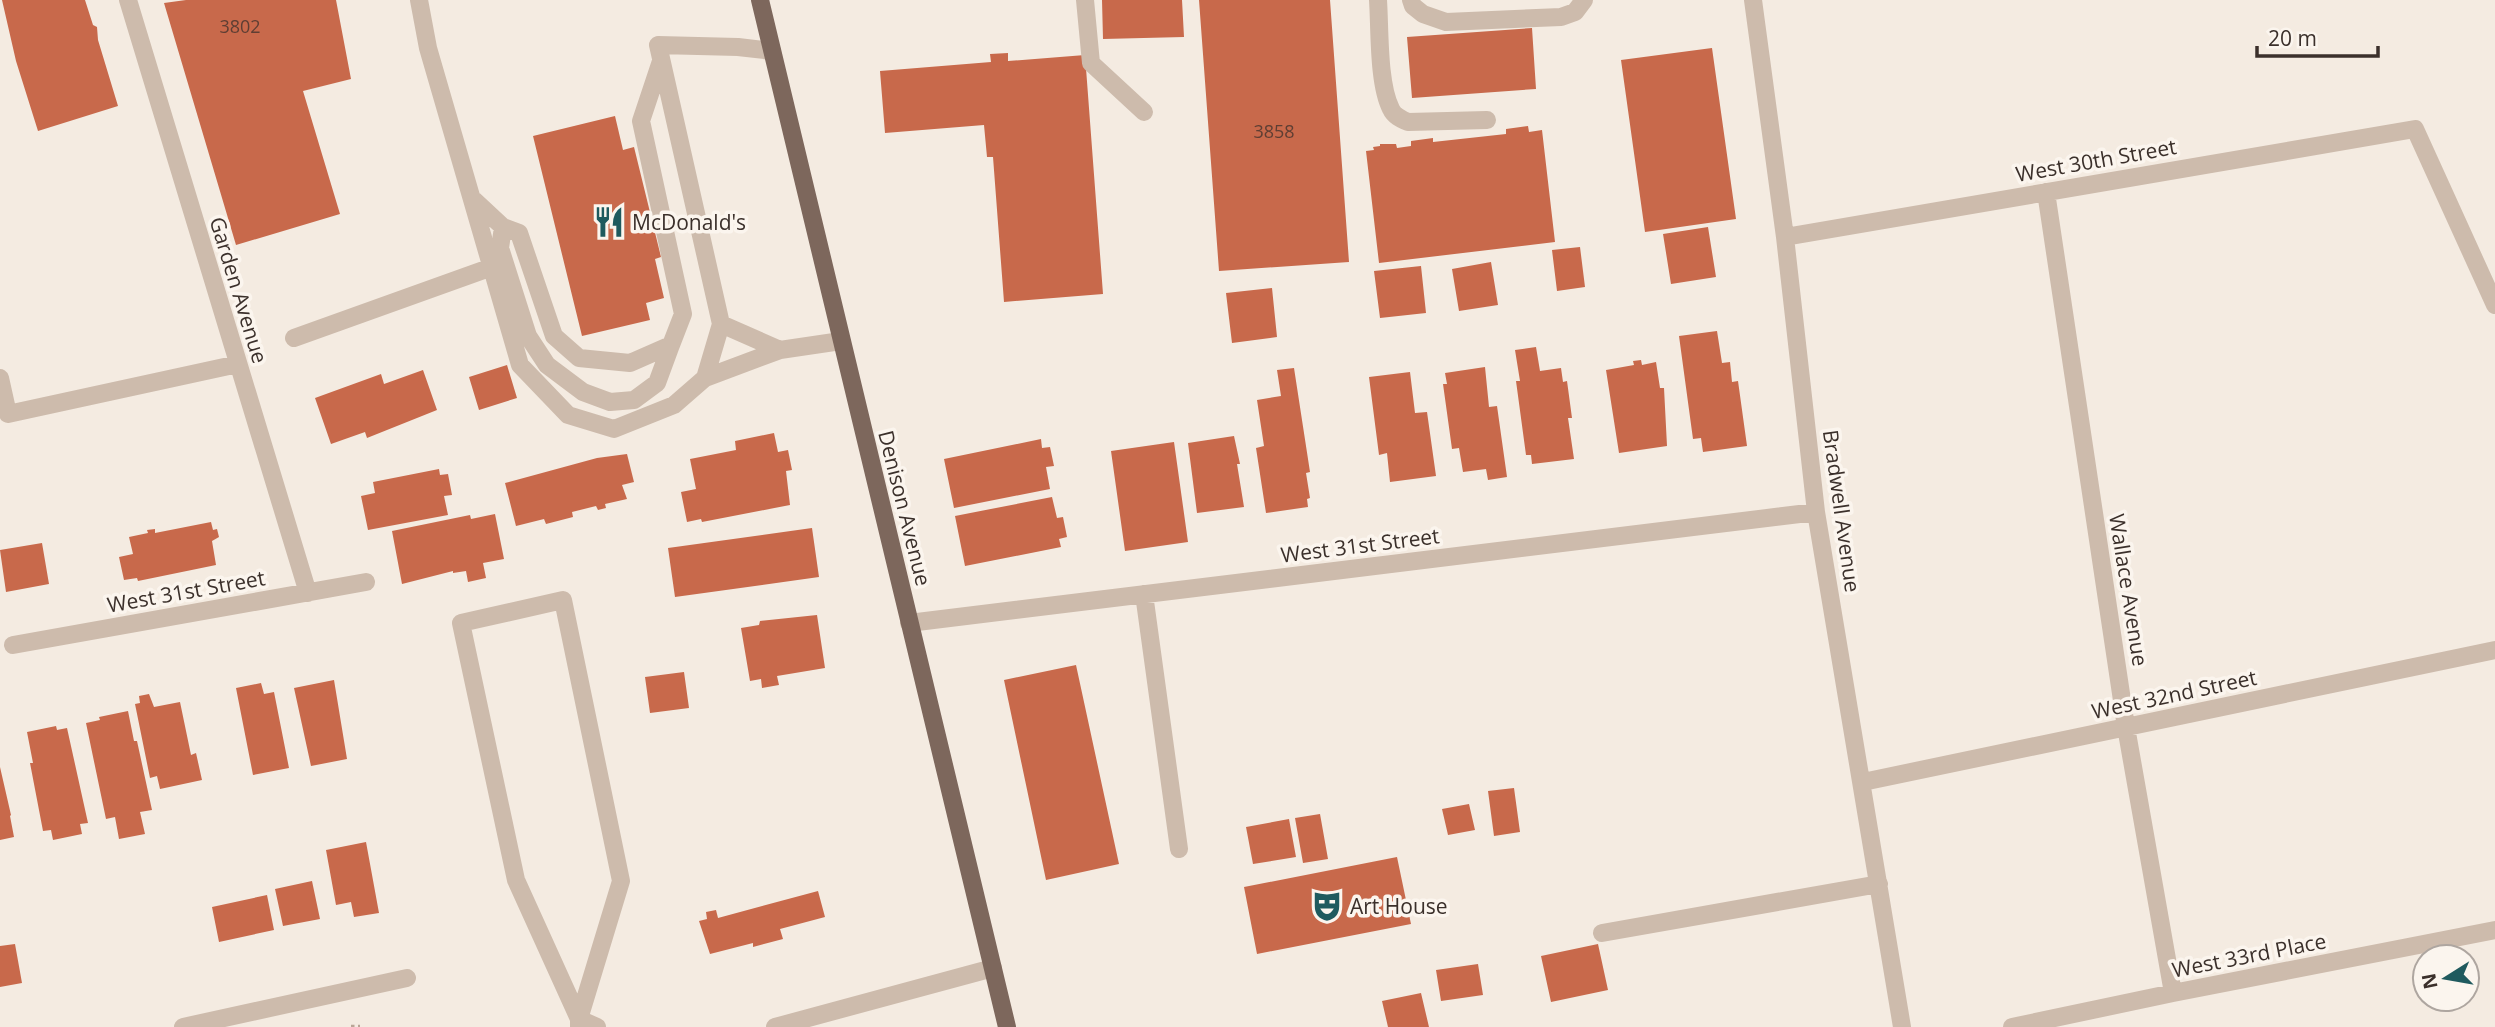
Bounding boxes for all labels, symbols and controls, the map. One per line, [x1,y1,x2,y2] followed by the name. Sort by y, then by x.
[219,14,261,38] house number: 3802
[2257,14,2378,58] scale bar
[2268,24,2317,52] text: 20 m
[1253,119,1295,143] house number: 3858
[2013,132,2179,188] street label: West 30th Street
[592,205,626,239] restaurant icon: McDonald's
[632,208,746,236] place label: McDonald's
[203,213,275,367] street label: Garden Avenue
[872,427,938,589] street label: Denison Avenue
[1817,428,1867,594] street label: Bradwell Avenue
[2103,512,2155,668] street label: Wallace Avenue
[1279,521,1441,569] street label: West 31st Street
[105,563,267,619] street label: West 31st Street
[2089,663,2259,725] street label: West 32nd Street
[1310,889,1344,923] theatre icon: Art House
[1350,892,1448,920] place label: Art House
[2170,926,2328,984] street label: West 33rd Place
[2411,943,2481,1013] north arrow
[2415,971,2444,991] text: N

